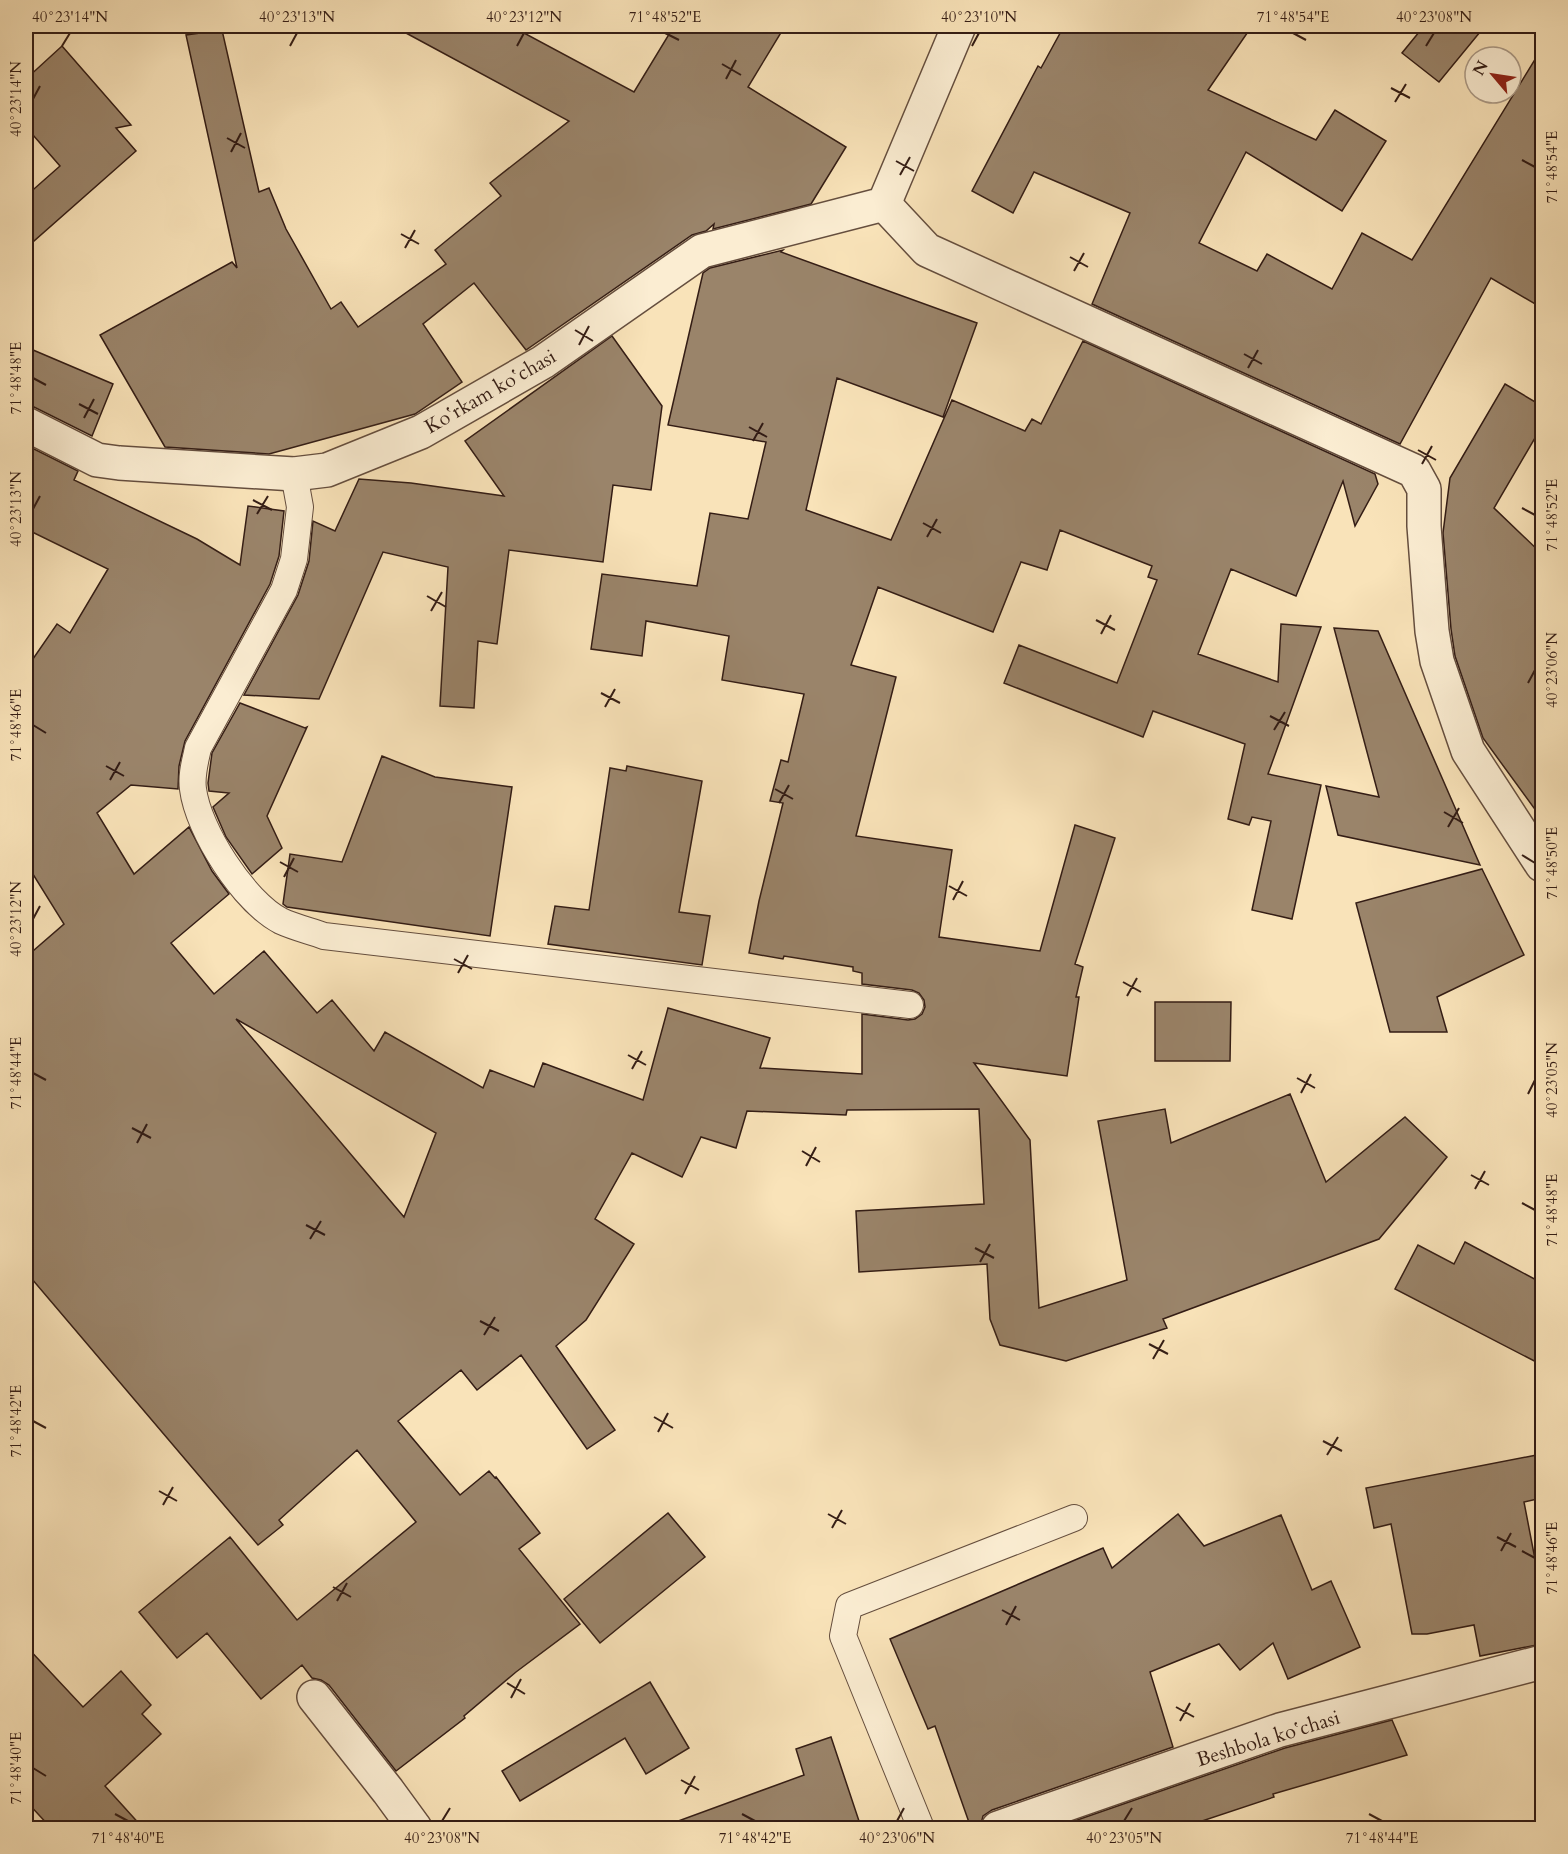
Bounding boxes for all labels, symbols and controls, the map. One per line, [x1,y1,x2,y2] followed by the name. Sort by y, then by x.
[32,7,108,27] text: 40°23'14"N
[259,7,335,27] text: 40°23'13"N
[486,7,562,27] text: 40°23'12"N
[629,7,701,27] text: 71°48'52"E
[941,7,1017,27] text: 40°23'10"N
[1257,7,1329,27] text: 71°48'54"E
[1396,7,1472,27] text: 40°23'08"N
[1463,45,1523,105] north arrow
[1468,57,1494,80] text: N
[6,61,26,137] text: 40°23'14"N
[1542,131,1562,203] text: 71°48'54"E
[6,342,26,414] text: 71°48'48"E
[420,343,561,440] street label: Koʻrkam koʻchasi
[6,471,26,547] text: 40°23'13"N
[1542,479,1562,551] text: 71°48'52"E
[1542,632,1562,708] text: 40°23'06"N
[6,689,26,761] text: 71°48'46"E
[1542,827,1562,899] text: 71°48'50"E
[6,881,26,957] text: 40°23'12"N
[6,1037,26,1109] text: 71°48'44"E
[1542,1042,1562,1118] text: 40°23'05"N
[1542,1174,1562,1246] text: 71°48'48"E
[6,1385,26,1457] text: 71°48'42"E
[1542,1522,1562,1594] text: 71°48'46"E
[1193,1704,1344,1773] street label: Beshbola koʻchasi
[6,1732,26,1804] text: 71°48'40"E
[92,1828,164,1848] text: 71°48'40"E
[404,1828,480,1848] text: 40°23'08"N
[719,1828,791,1848] text: 71°48'42"E
[859,1828,935,1848] text: 40°23'06"N
[1086,1828,1162,1848] text: 40°23'05"N
[1346,1828,1418,1848] text: 71°48'44"E

